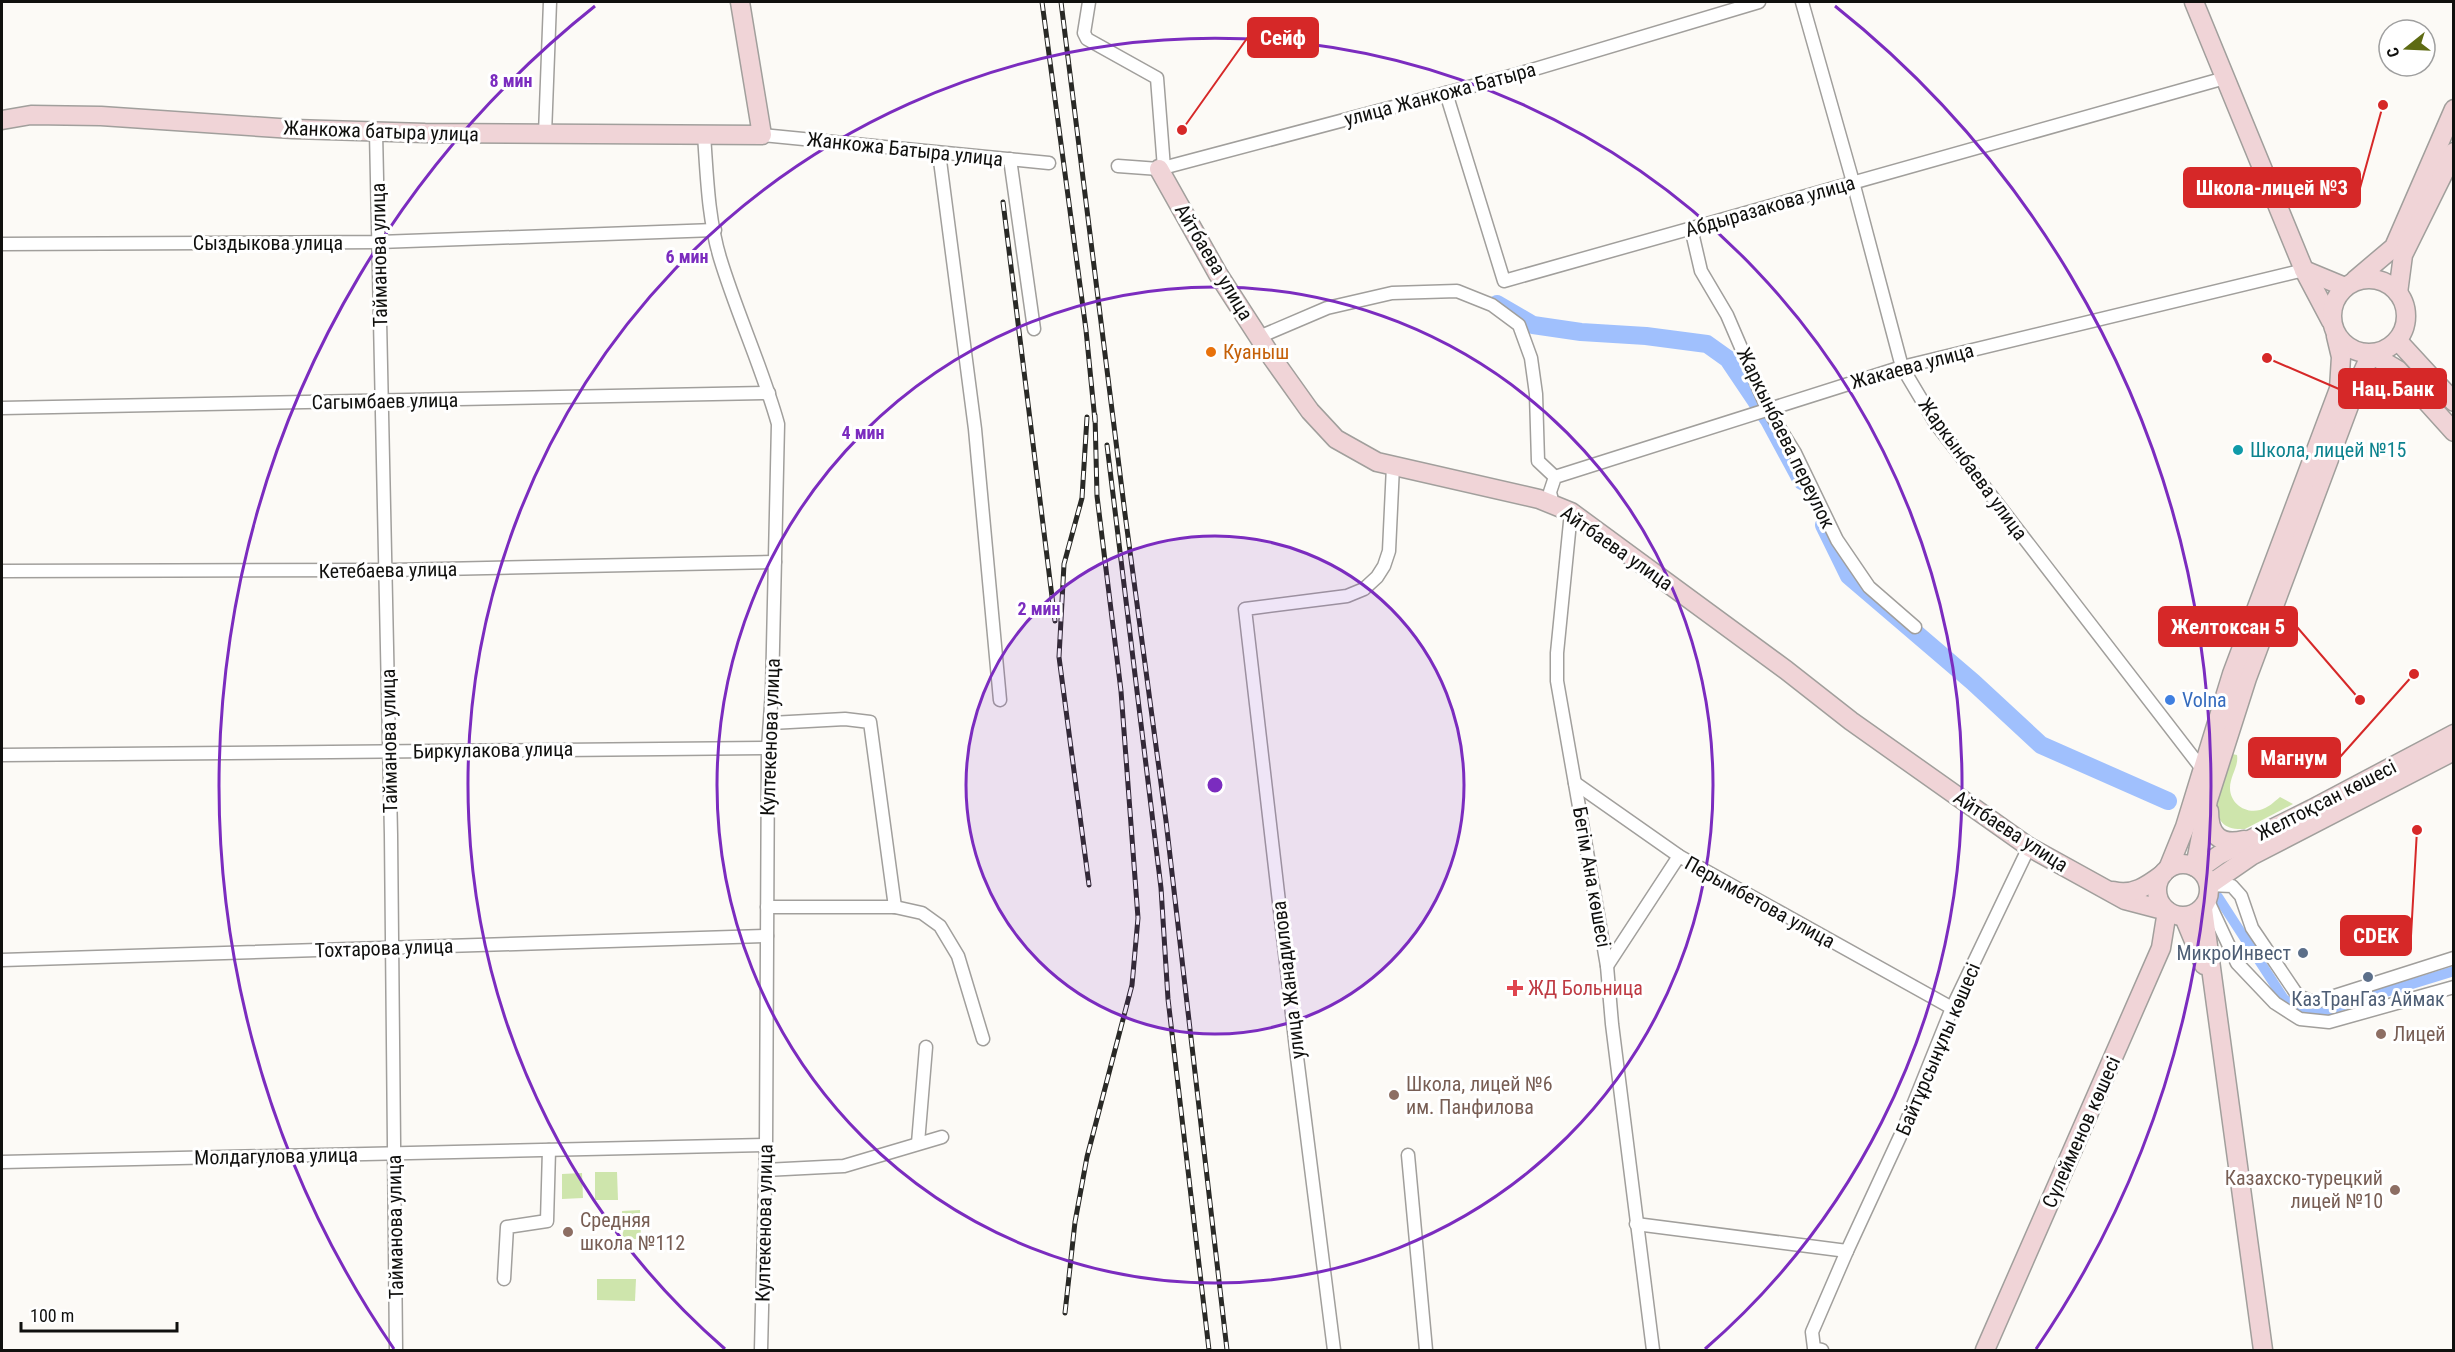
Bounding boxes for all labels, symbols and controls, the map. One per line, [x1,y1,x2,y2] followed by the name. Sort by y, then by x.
[1248,18,1318,57] callout: Сейф
[2377,18,2437,78] north arrow
[1260,26,1306,50] text: Сейф
[2383,45,2404,60] text: С
[1342,57,1538,131] street label: улица Жанкожа Батыра
[489,70,533,91] text: 8 мин
[283,116,479,146] street label: Жанкожа батыра улица
[806,127,1004,171] street label: Жанкожа Батыра улица
[2184,168,2360,207] callout: Школа-лицей №3
[1682,170,1858,242] street label: Абдыразакова улица
[2196,176,2348,200] text: Школа-лицей №3
[366,183,392,327] street label: Тайманова улица
[1170,199,1258,325] street label: Айтбаева улица
[193,231,343,255] street label: Сыздыкова улица
[665,246,709,267] text: 6 мин
[1848,338,1976,394] street label: Жакаева улица
[1223,340,1289,364] place label: Куаныш
[1732,344,1840,533] street label: Жаркынбаева переулок
[1204,345,1218,359] marker: Куаныш
[2339,369,2446,408] callout: Нац.Банк
[2352,377,2435,401] text: Нац.Банк
[312,388,458,414] street label: Сагымбаев улица
[1913,393,2033,545] street label: Жаркынбаева улица
[841,422,885,443] text: 4 мин
[2250,438,2407,462] place label: Школа, лицей №15
[2231,443,2245,457] marker: Школа, лицей №15
[1556,500,1678,596] street label: Айтбаева улица
[318,557,458,583] street label: Кетебаева улица
[1017,598,1061,619] text: 2 мин
[2159,607,2297,646] callout: Желтоксан 5
[2171,615,2285,639] text: Желтоксан 5
[755,658,785,816] street label: Култекенова улица
[376,669,402,813] street label: Тайманова улица
[2182,688,2227,712] place label: Volna
[2163,693,2177,707] marker: Volna
[413,737,573,763] street label: Биркулакова улица
[2249,738,2340,777] callout: Магнум
[2260,746,2328,770] text: Магнум
[2252,754,2400,846] street label: Желтоқсан көшесі
[1205,775,1225,795] centre of rings
[1949,785,2073,877] street label: Айтбаева улица
[1568,805,1616,949] street label: Бегім Ана көшесі
[1681,851,1839,953] street label: Перымбетова улица
[1266,900,1310,1060] street label: улица Жанадилова
[2341,916,2411,955] callout: CDEK
[2353,924,2399,948] text: CDEK
[314,934,454,962] street label: Тохтарова улица
[2176,941,2291,965] place label: МикроИнвест
[2296,946,2310,960] marker: МикроИнвест
[1891,959,1985,1139] street label: Байтұрсынұлы көшесі
[2361,970,2375,984] marker: КазТранГаз Аймак
[1528,976,1643,1000] place label: ЖД Больница
[1506,979,1524,997] marker: ЖД Больница
[2291,987,2445,1011] place label: КазТранГаз Аймак
[2393,1022,2446,1046] place label: Лицей
[2374,1027,2388,1041] marker: Лицей
[2037,1052,2125,1212] street label: Сүлейменов көшесі
[1406,1072,1553,1119] place label: Школа, лицей №6 им. Панфилова
[1387,1088,1401,1102] marker: Школа, лицей №6 им. Панфилова
[194,1143,358,1169] street label: Молдагулова улица
[751,1144,777,1302] street label: Култекенова улица
[382,1155,408,1299] street label: Тайманова улица
[2225,1166,2383,1213] place label: Казахско-турецкий лицей №10
[2388,1183,2402,1197] marker: Казахско-турецкий лицей №10
[580,1208,685,1255] place label: Средняя школа №112
[561,1225,575,1239] marker: Средняя школа №112
[21,1295,177,1333] scale bar
[30,1305,74,1326] text: 100 m

